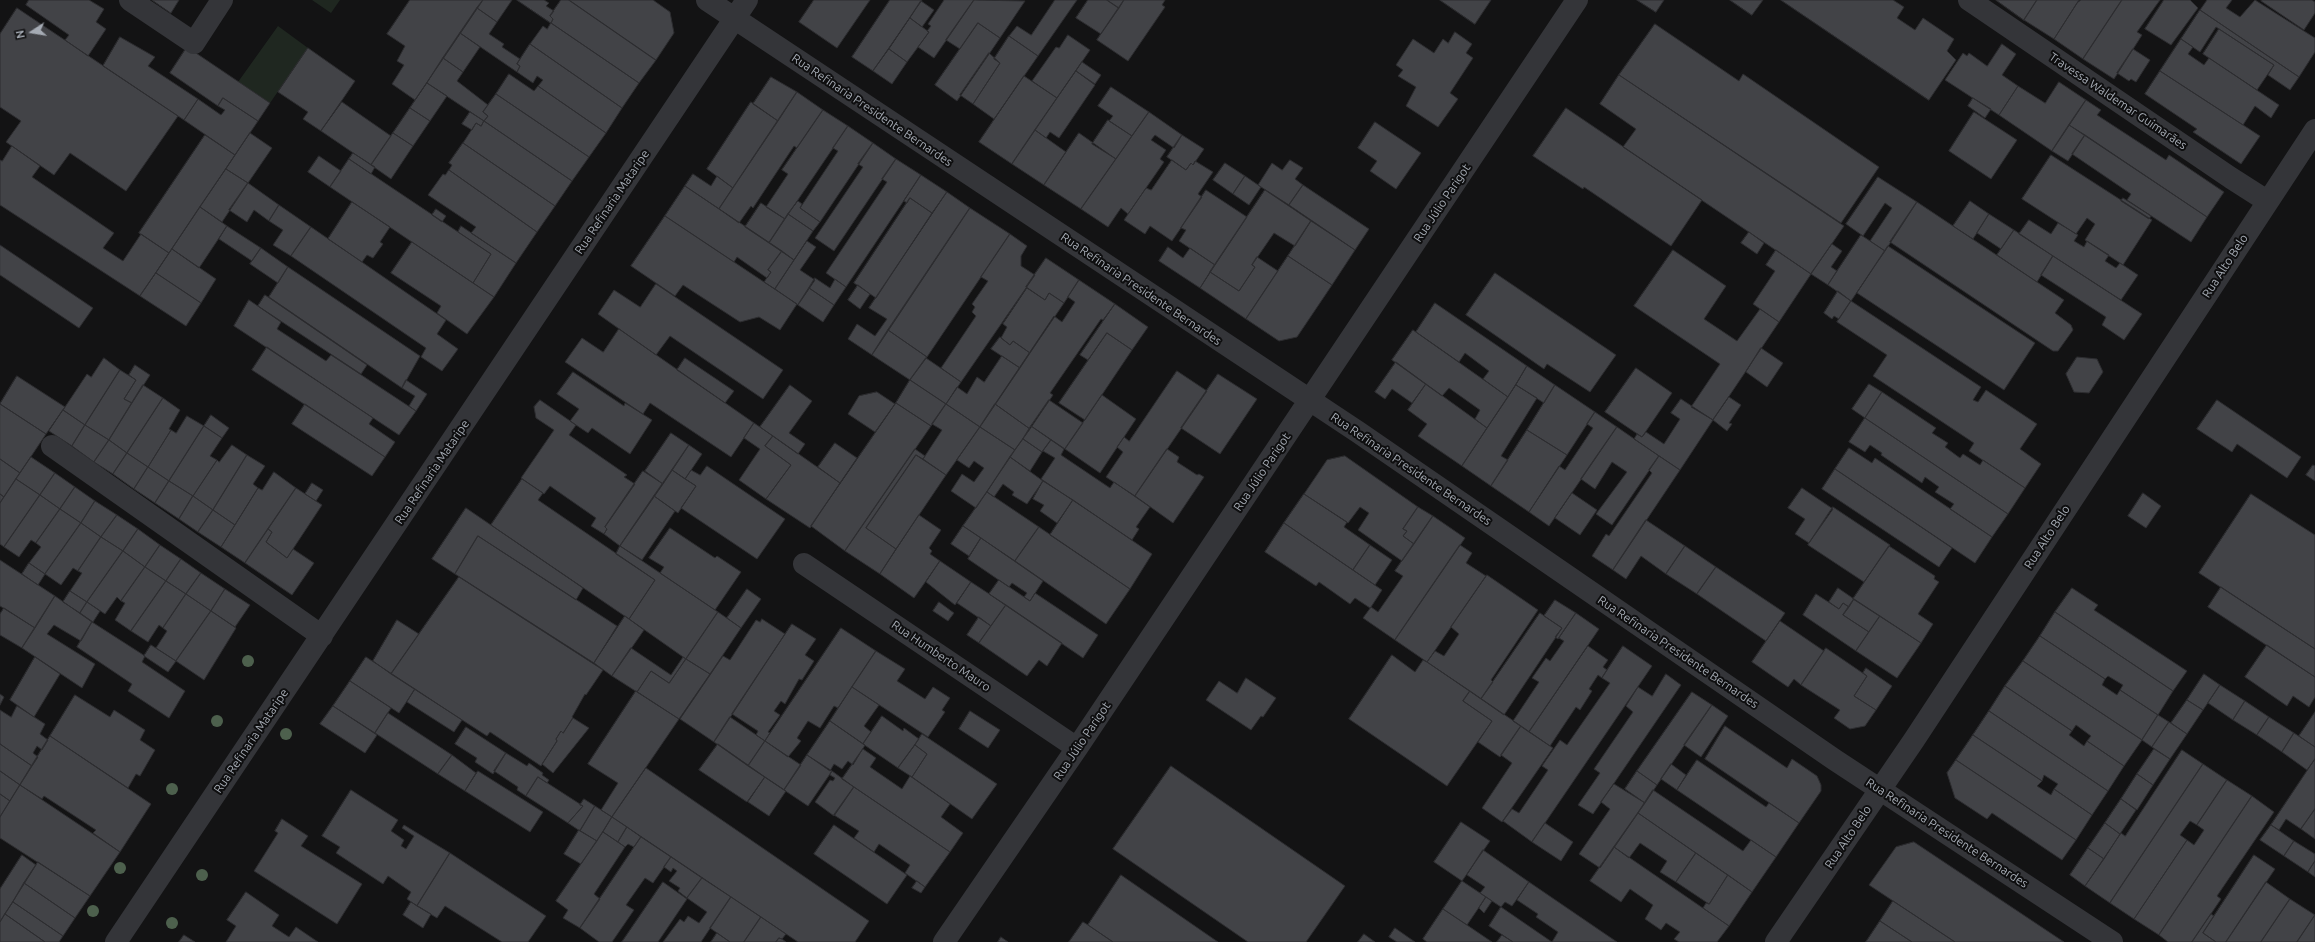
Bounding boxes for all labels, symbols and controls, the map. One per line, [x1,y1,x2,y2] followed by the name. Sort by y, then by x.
[12,12,52,52] north arrow
[14,29,27,40] text: N
[2046,49,2190,153] street label: Travessa Waldemar Guimarães
[789,51,955,169] street label: Rua Refinaria Presidente Bernardes
[572,147,652,257] street label: Rua Refinaria Mataripe
[1411,161,1473,245] street label: Rua Júlio Parigot
[1058,230,1224,348] street label: Rua Refinaria Presidente Bernardes
[2199,231,2251,301] street label: Rua Alto Belo
[1328,410,1494,528] street label: Rua Refinaria Presidente Bernardes
[392,417,472,527] street label: Rua Refinaria Mataripe
[1231,430,1293,514] street label: Rua Júlio Parigot
[2021,502,2073,572] street label: Rua Alto Belo
[1595,593,1761,711] street label: Rua Refinaria Presidente Bernardes
[889,617,993,695] street label: Rua Humberto Mauro
[211,686,291,796] street label: Rua Refinaria Mataripe
[1051,699,1113,783] street label: Rua Júlio Parigot
[1863,775,2031,891] street label: Rua Refinaria Presidente Bernardes
[1822,803,1874,871] street label: Rua Alto Belo

